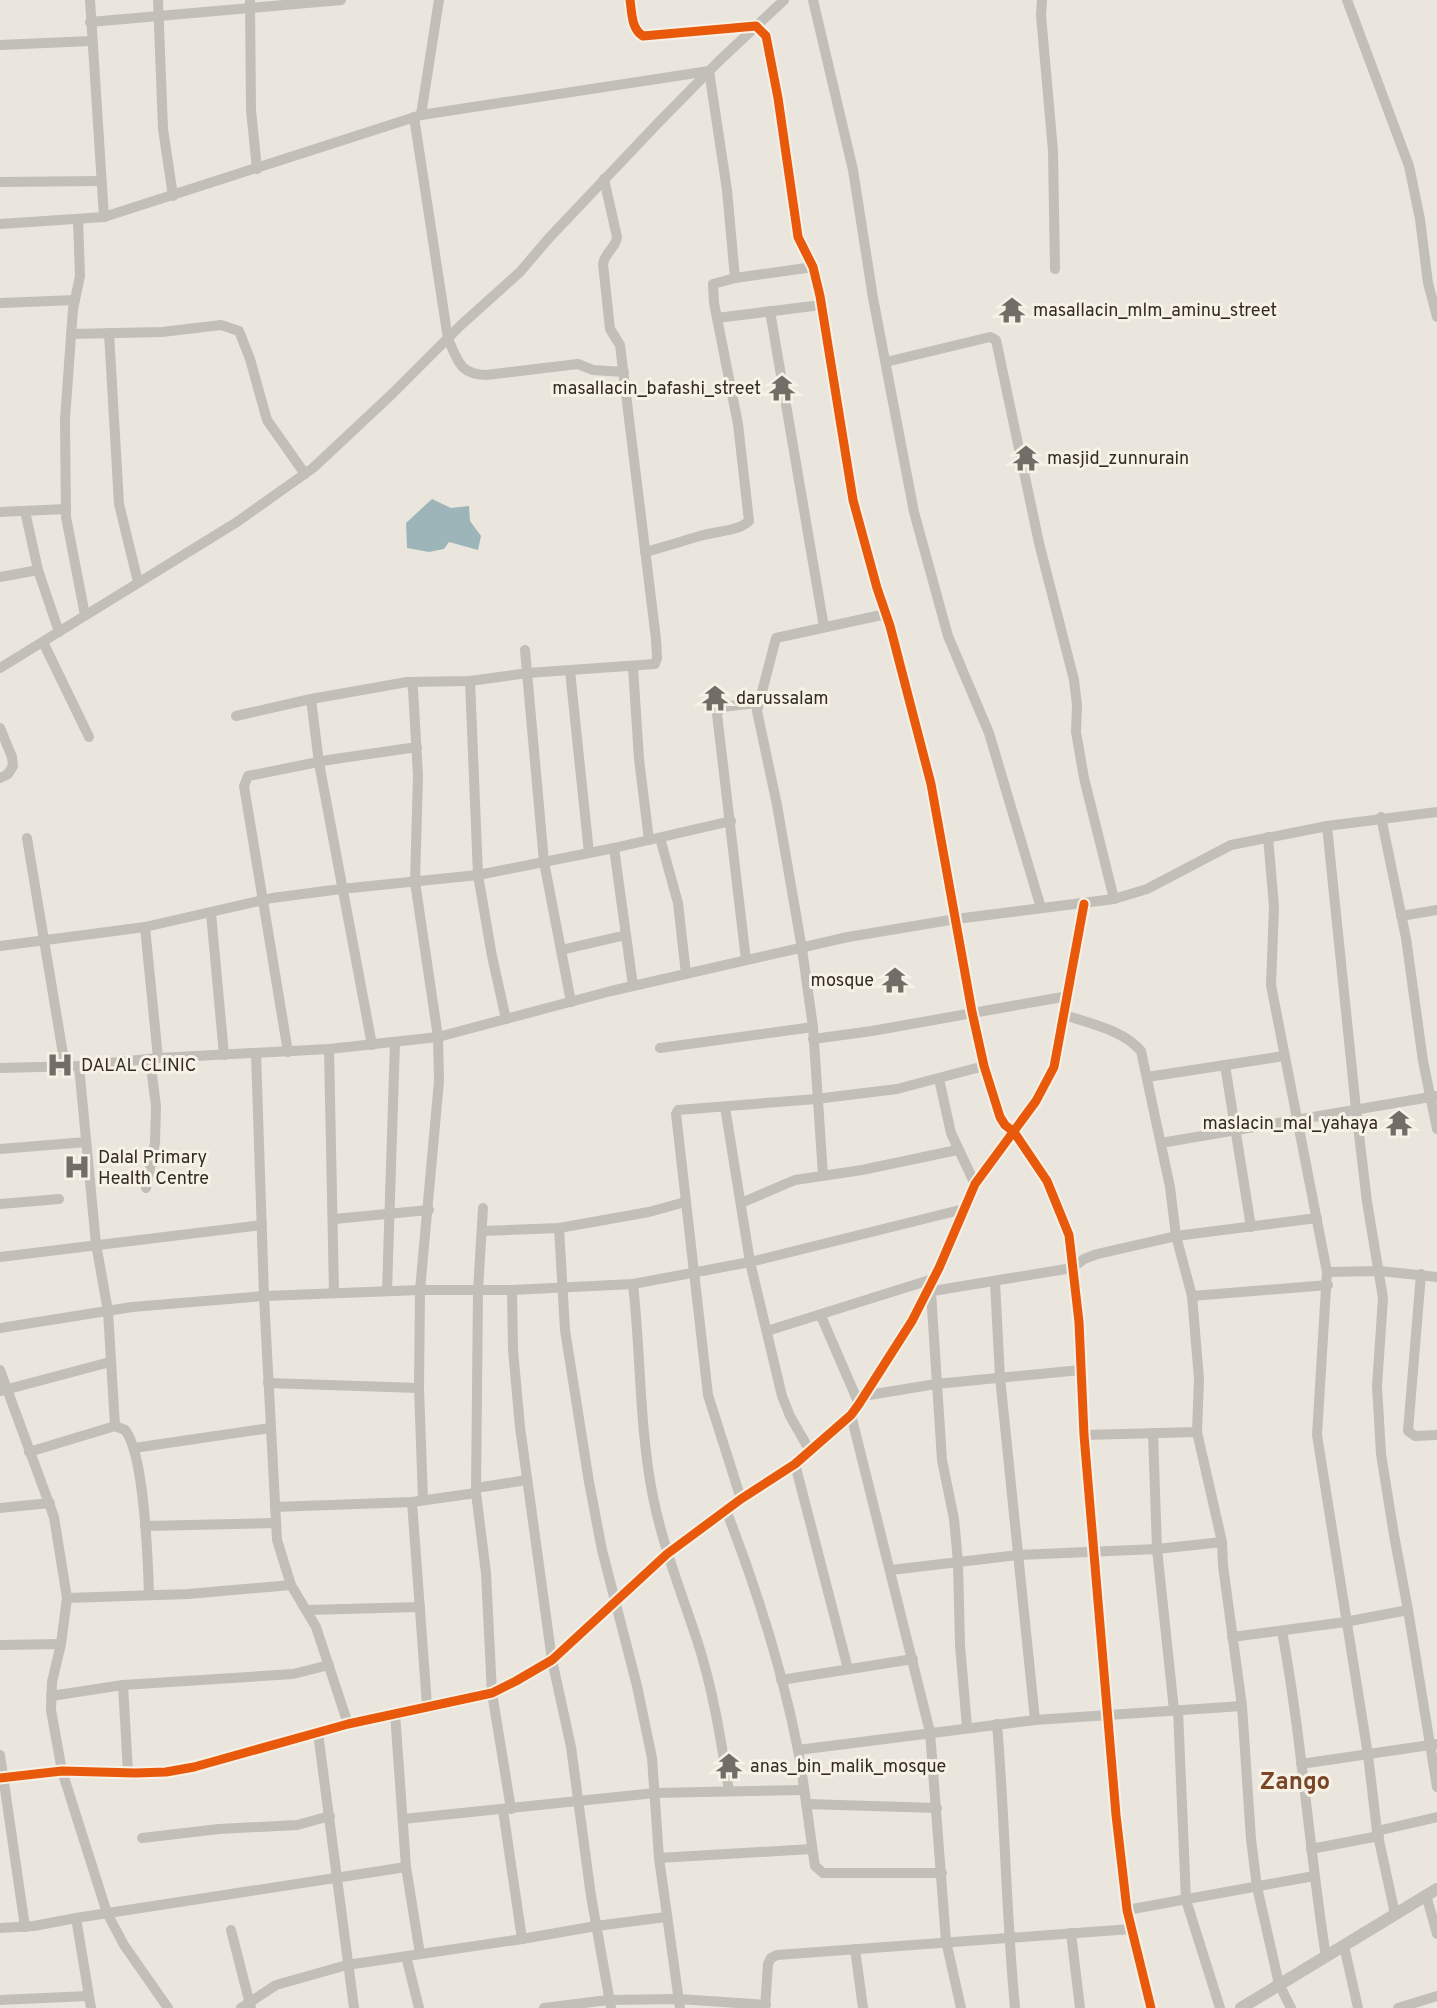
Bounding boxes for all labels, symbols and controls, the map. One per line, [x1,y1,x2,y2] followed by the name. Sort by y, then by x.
[997,295,1027,325] temple icon: masallacin_mlm_aminu_street
[1033,300,1277,323] place label: masallacin_mlm_aminu_street
[767,373,797,403] temple icon: masallacin_bafashi_street
[552,378,761,401] place label: masallacin_bafashi_street
[1011,443,1041,473] temple icon: masjid_zunnurain
[1047,448,1189,471] place label: masjid_zunnurain
[700,683,730,713] temple icon: darussalam
[736,688,829,711] place label: darussalam
[880,965,910,995] temple icon: mosque
[810,970,874,993] place label: mosque
[45,1050,75,1080] hospital icon: DALAL CLINIC
[81,1055,197,1078] place label: DALAL CLINIC
[1384,1108,1414,1138] temple icon: maslacin_mal_yahaya
[1203,1113,1378,1136] place label: maslacin_mal_yahaya
[98,1147,209,1191] place label: Dalal Primary Health Centre
[62,1152,92,1182] hospital icon: Dalal Primary Health Centre
[714,1751,744,1781] temple icon: anas_bin_malik_mosque
[750,1756,946,1779] place label: anas_bin_malik_mosque
[1260,1768,1330,1798] district label: Zango

